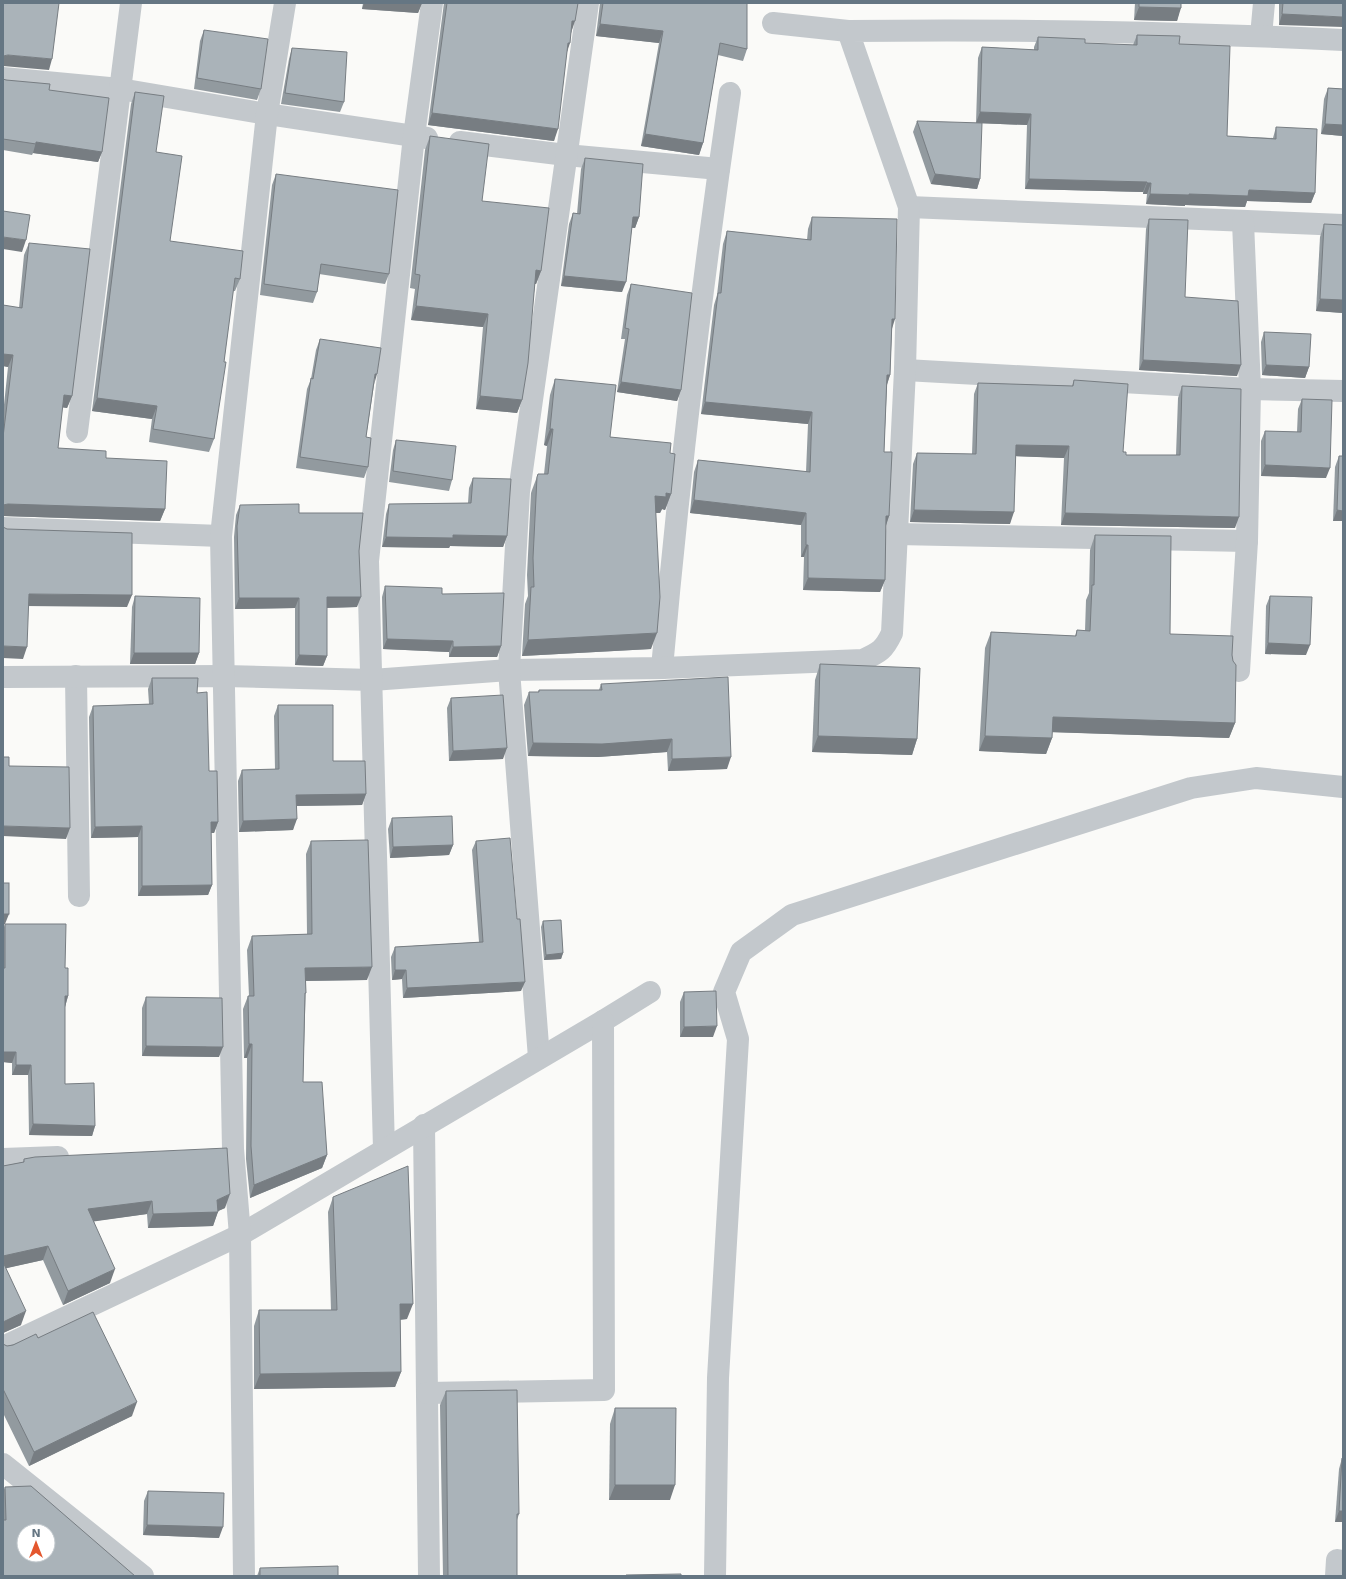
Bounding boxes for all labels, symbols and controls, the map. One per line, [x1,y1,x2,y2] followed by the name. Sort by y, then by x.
[16,1523,56,1563] north arrow
[31,1527,41,1540] text: N

